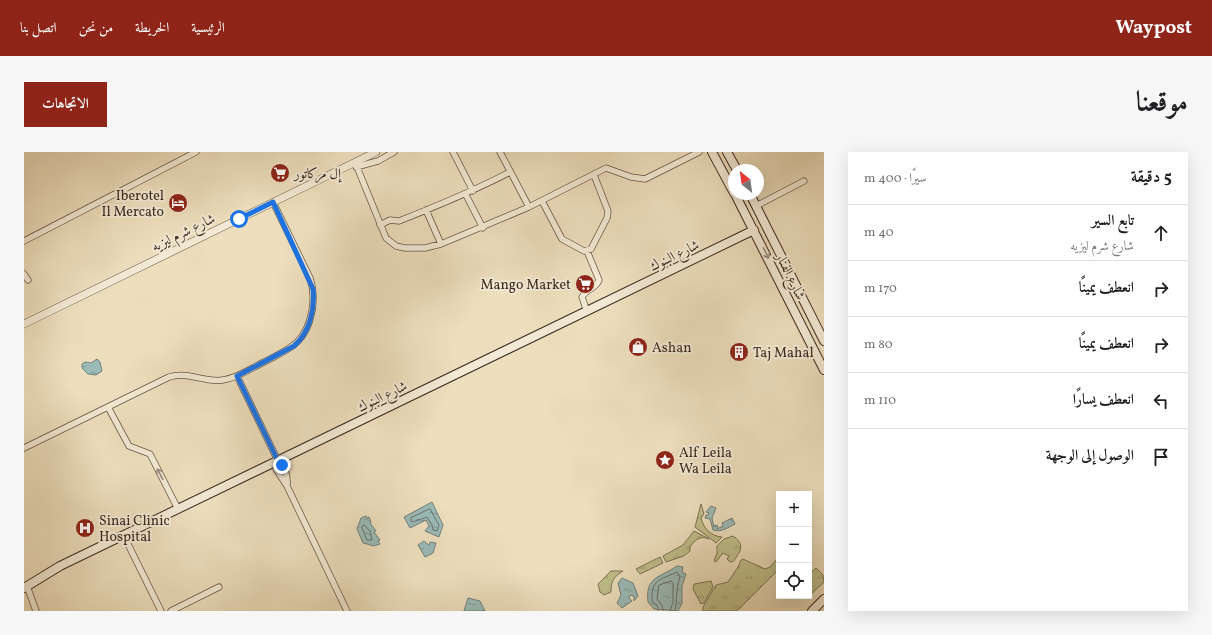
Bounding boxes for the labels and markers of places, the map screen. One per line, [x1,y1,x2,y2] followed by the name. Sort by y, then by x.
[269,162,291,184] supermarket icon: إل مركاتور
[292,165,342,184] place label: إل مركاتور
[102,187,164,222] place label: Iberotel Il Mercato
[167,192,189,214] hotel icon: Iberotel Il Mercato
[574,273,596,295] supermarket icon: Mango Market
[480,276,571,295] place label: Mango Market
[627,336,649,358] shop icon: Ashan
[652,339,692,358] place label: Ashan
[728,341,750,363] building icon: Taj Mahal
[753,344,814,363] place label: Taj Mahal
[679,444,732,479] place label: Alf Leila Wa Leila
[654,449,676,471] place icon: Alf Leila Wa Leila
[99,512,170,547] place label: Sinai Clinic Hospital
[74,517,96,539] hospital icon: Sinai Clinic Hospital

